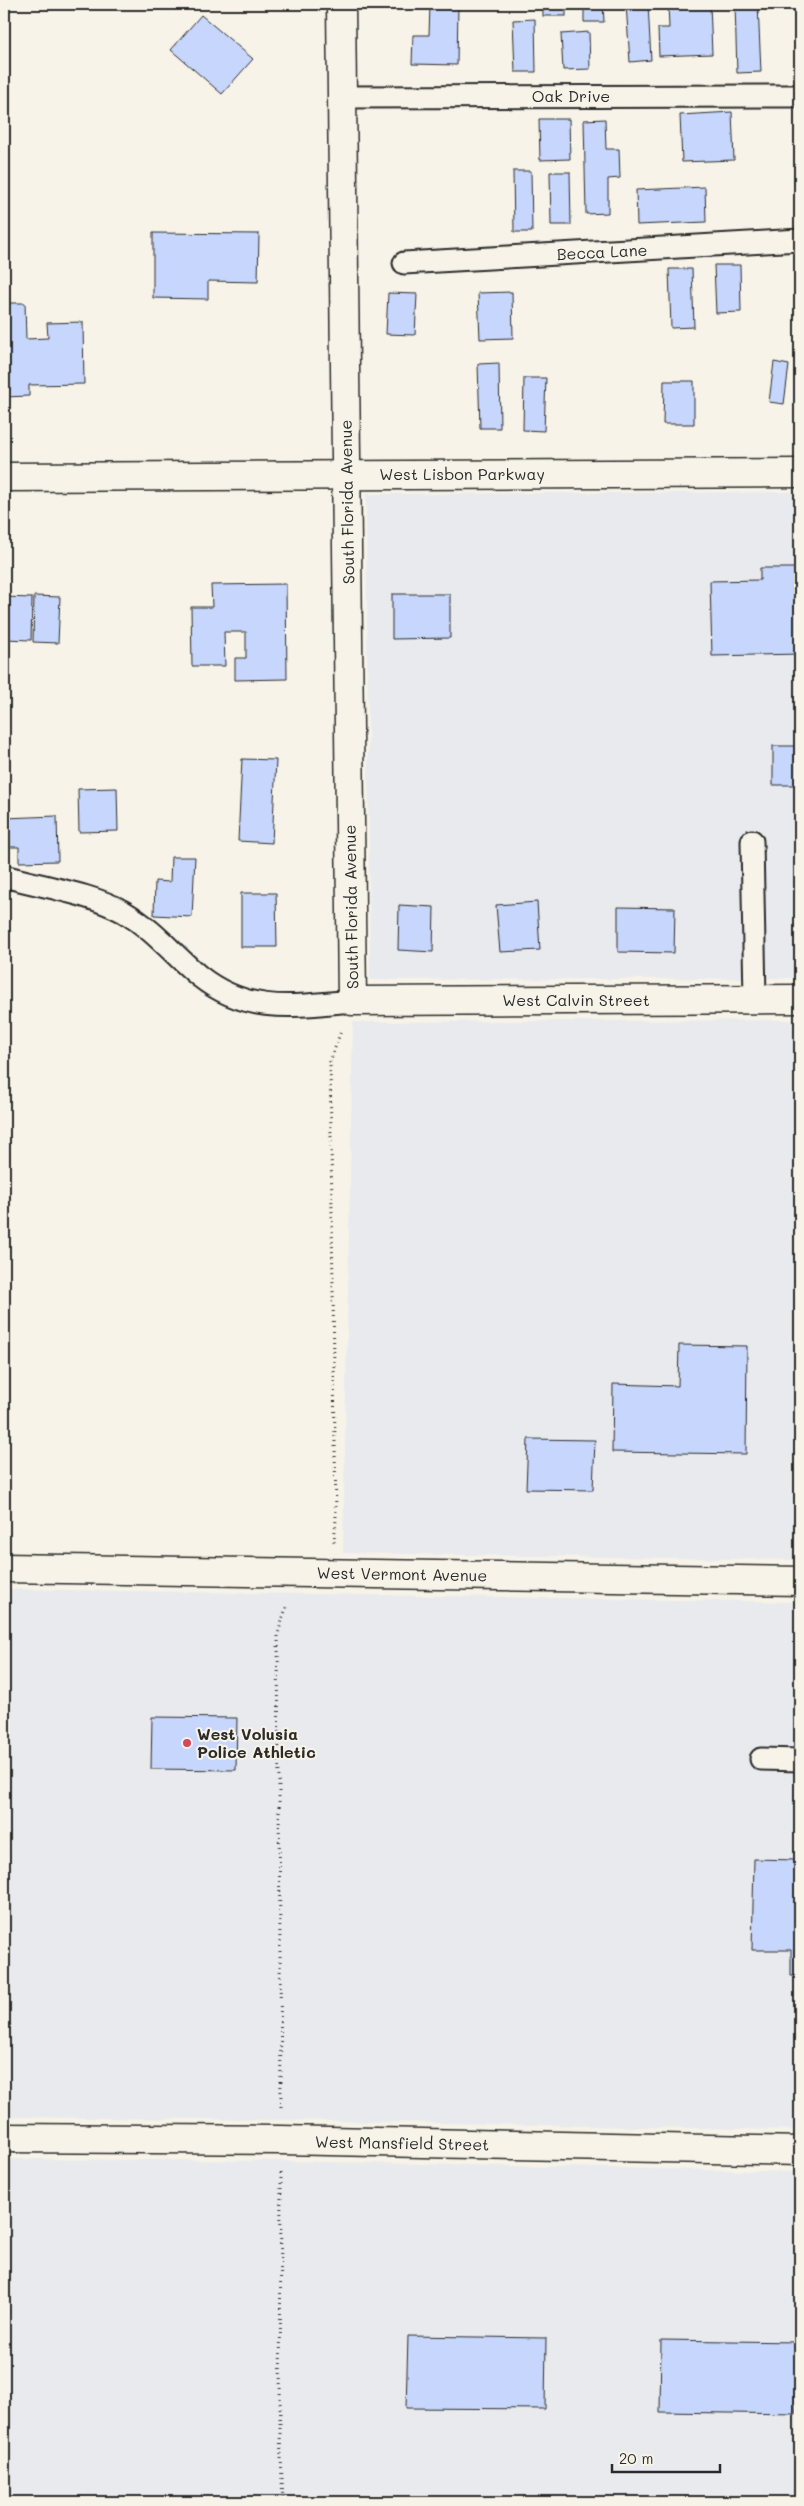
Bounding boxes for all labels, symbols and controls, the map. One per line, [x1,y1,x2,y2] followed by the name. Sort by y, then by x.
[532,85,610,106] street label: Oak Drive
[556,239,648,264] street label: Becca Lane
[335,420,358,584] street label: South Florida Avenue
[379,463,545,484] street label: West Lisbon Parkway
[339,825,362,989] street label: South Florida Avenue
[502,989,650,1010] street label: West Calvin Street
[316,1562,488,1585] street label: West Vermont Avenue
[197,1723,316,1762] place label: West Volusia Police Athletic
[181,1737,193,1749] marker: West Volusia Police Athletic
[315,2130,489,2155] street label: West Mansfield Street
[612,2441,719,2473] scale bar
[619,2448,653,2468] text: 20 m

